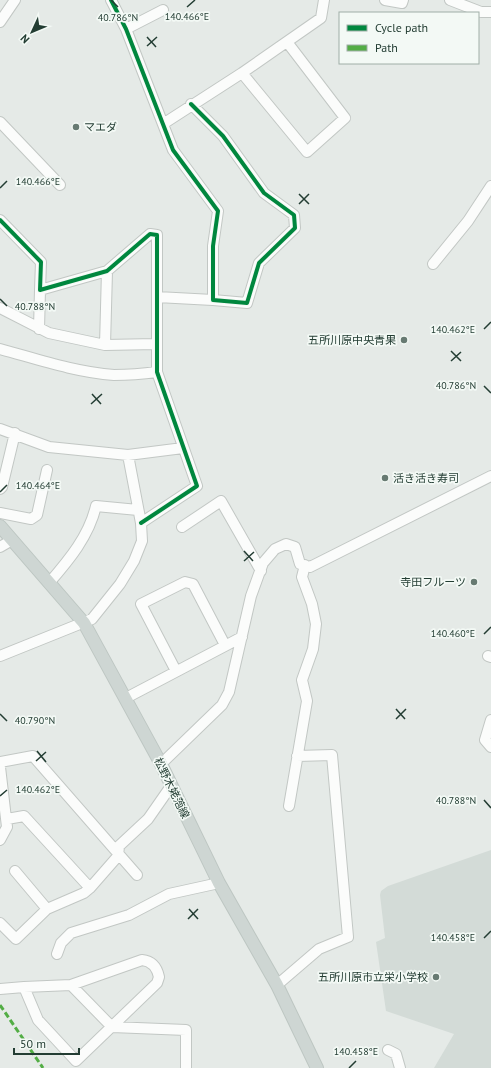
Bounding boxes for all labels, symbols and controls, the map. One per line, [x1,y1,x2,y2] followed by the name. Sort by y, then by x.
[165,10,209,23] text: 140.466°E
[98,11,138,24] text: 40.786°N
[12,12,52,52] north arrow
[339,12,479,64] legend
[375,20,428,35] text: Cycle path
[17,31,32,46] text: N
[375,40,398,55] text: Path
[84,120,117,134] place label: マエダ
[71,122,81,132] marker: マエダ
[16,175,60,188] text: 140.466°E
[15,300,55,313] text: 40.788°N
[431,323,475,336] text: 140.462°E
[308,333,396,347] place label: 五所川原中央青果
[399,335,409,345] marker: 五所川原中央青果
[436,379,476,392] text: 40.786°N
[393,471,459,485] place label: 活き活き寿司
[380,473,390,483] marker: 活き活き寿司
[16,479,60,492] text: 140.464°E
[400,575,466,589] place label: 寺田フルーツ
[469,577,479,587] marker: 寺田フルーツ
[431,627,475,640] text: 140.460°E
[15,714,55,727] text: 40.790°N
[151,755,193,821] street label: 松野木姥萢線
[16,783,60,796] text: 140.462°E
[436,794,476,807] text: 40.788°N
[431,931,475,944] text: 140.458°E
[318,970,428,984] place label: 五所川原市立栄小学校
[431,972,441,982] marker: 五所川原市立栄小学校
[14,1030,79,1056] scale bar
[20,1036,46,1051] text: 50 m
[334,1045,378,1058] text: 140.458°E

